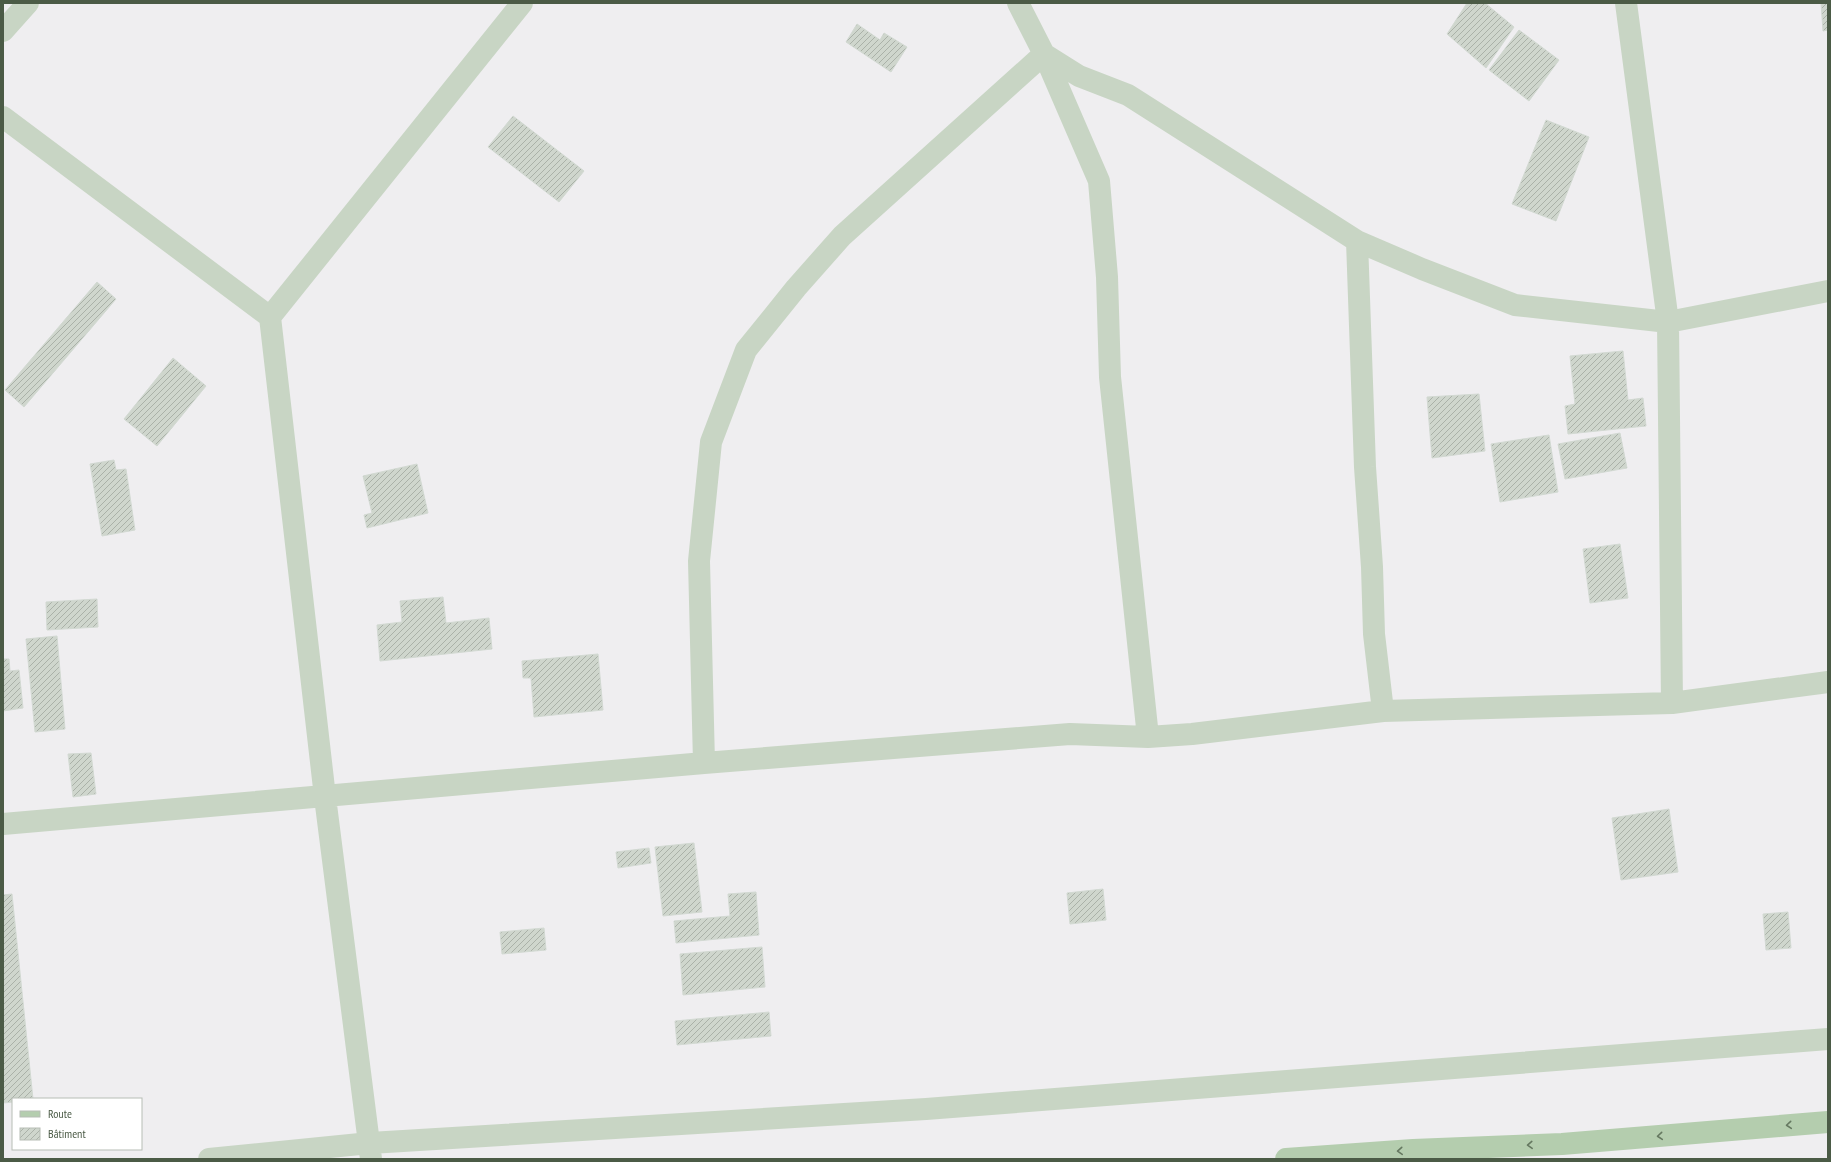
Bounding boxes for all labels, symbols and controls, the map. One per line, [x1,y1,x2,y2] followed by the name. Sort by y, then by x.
[12,1098,142,1150] legend
[48,1106,72,1121] text: Route
[1786,1121,1792,1130] one-way arrow
[48,1126,86,1141] text: Bâtiment
[1657,1131,1663,1140] one-way arrow
[1527,1141,1533,1149] one-way arrow
[1397,1147,1403,1156] one-way arrow

